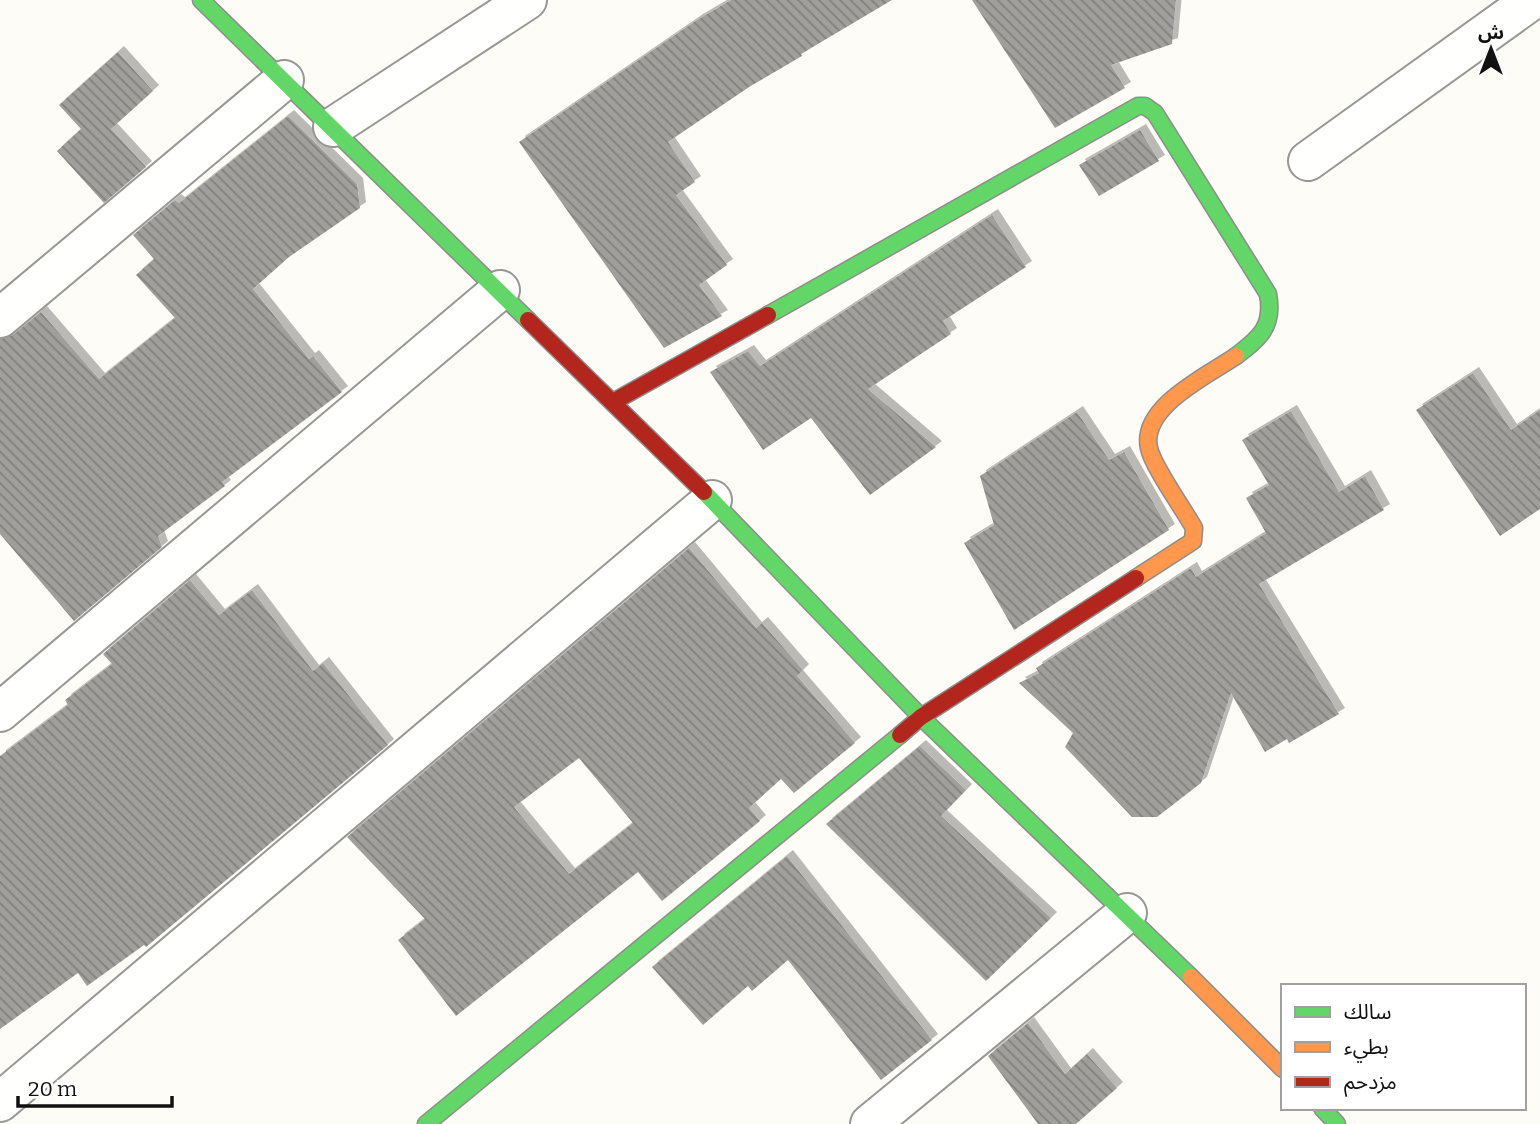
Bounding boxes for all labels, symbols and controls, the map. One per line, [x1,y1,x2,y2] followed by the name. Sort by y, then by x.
[1456,14,1526,84] north arrow
[1478,21,1504,44] text: ش
[1281,984,1526,1110] legend
[1344,999,1391,1025] text: سالك
[1344,1034,1389,1063] text: بطيء
[18,1064,172,1108] scale bar
[1344,1069,1397,1097] text: مزدحم
[28,1076,77,1102] text: 20 m

